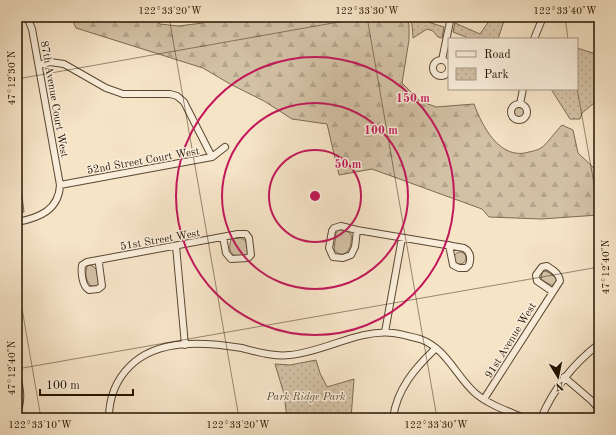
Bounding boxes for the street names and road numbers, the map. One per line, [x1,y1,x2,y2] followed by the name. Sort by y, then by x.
[38,40,69,159] street label: 87th Avenue Court West
[86,146,201,177] street label: 52nd Street Court West
[119,228,201,253] street label: 51st Street West
[484,301,539,381] street label: 91st Avenue West

